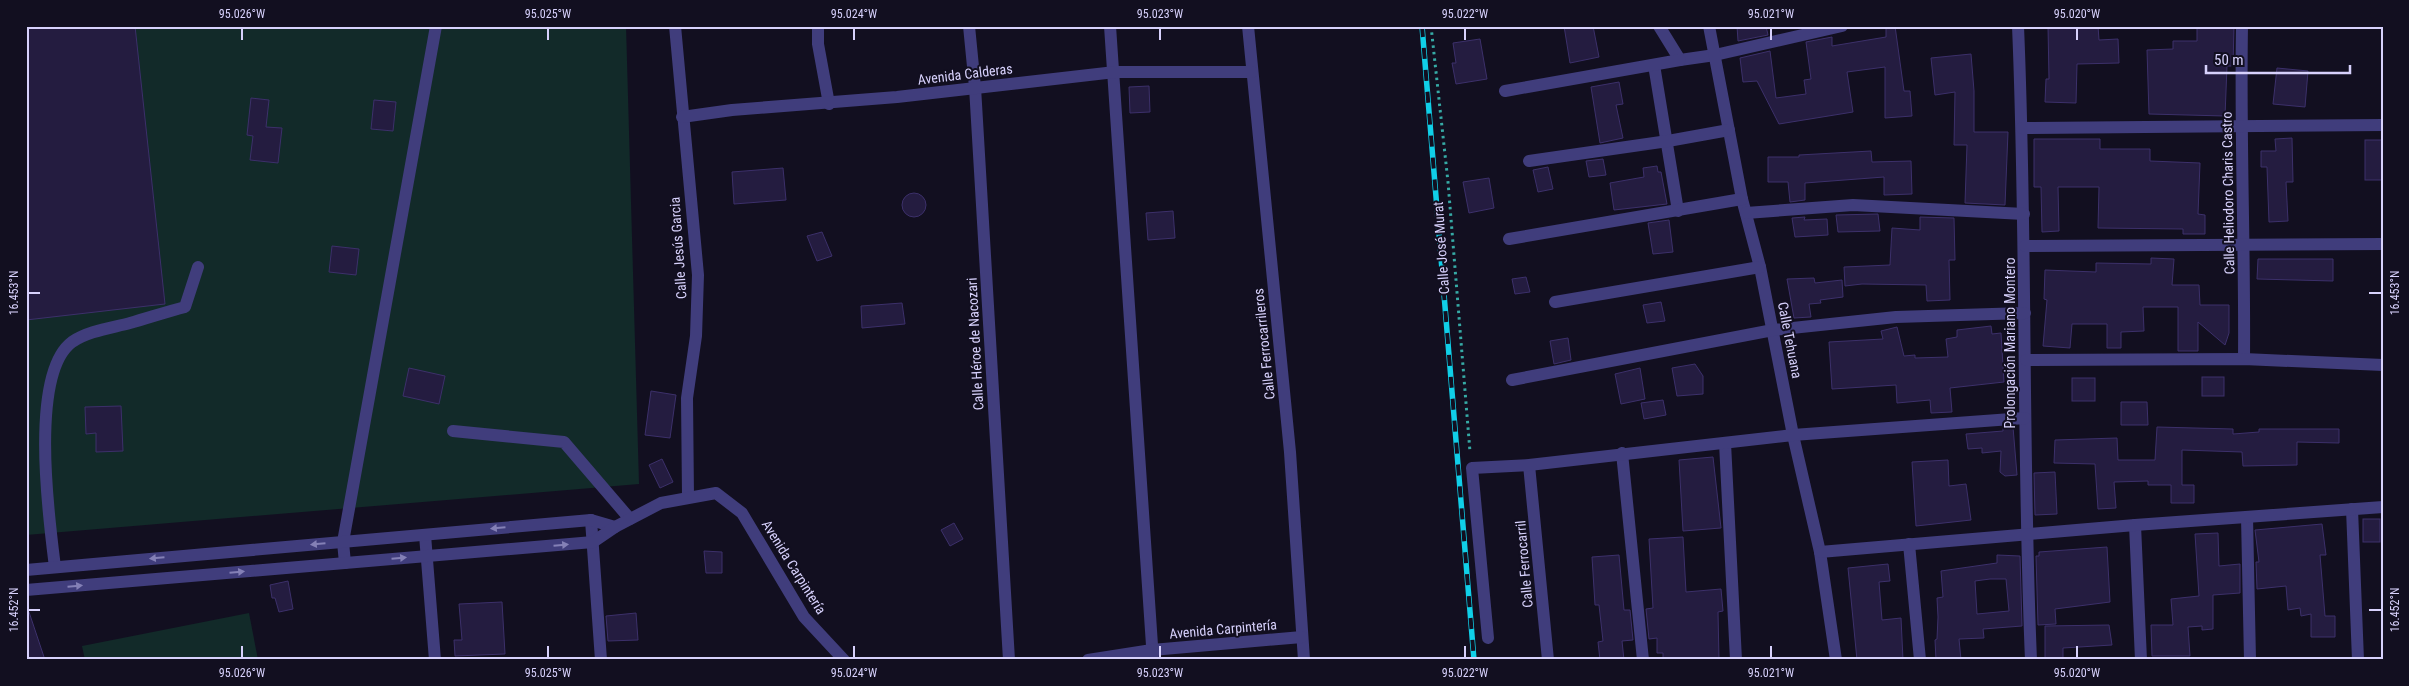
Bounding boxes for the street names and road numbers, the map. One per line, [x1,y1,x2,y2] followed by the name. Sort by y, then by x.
[917,60,1013,88] street label: Avenida Calderas
[2219,112,2237,274] street label: Calle Heliodoro Charis Castro
[666,196,690,300] street label: Calle Jesús Garcia
[1430,201,1452,295] street label: Calle José Murat
[2002,258,2018,428] street label: Prolongación Mariano Montero
[964,277,986,411] street label: Calle Héroe de Nacozari
[1250,288,1278,400] street label: Calle Ferrocarrileros
[1775,300,1805,380] street label: Calle Tehuana
[759,517,829,617] street label: Avenida Carpintería
[1512,520,1536,608] street label: Calle Ferrocarril
[1169,616,1277,642] street label: Avenida Carpintería

